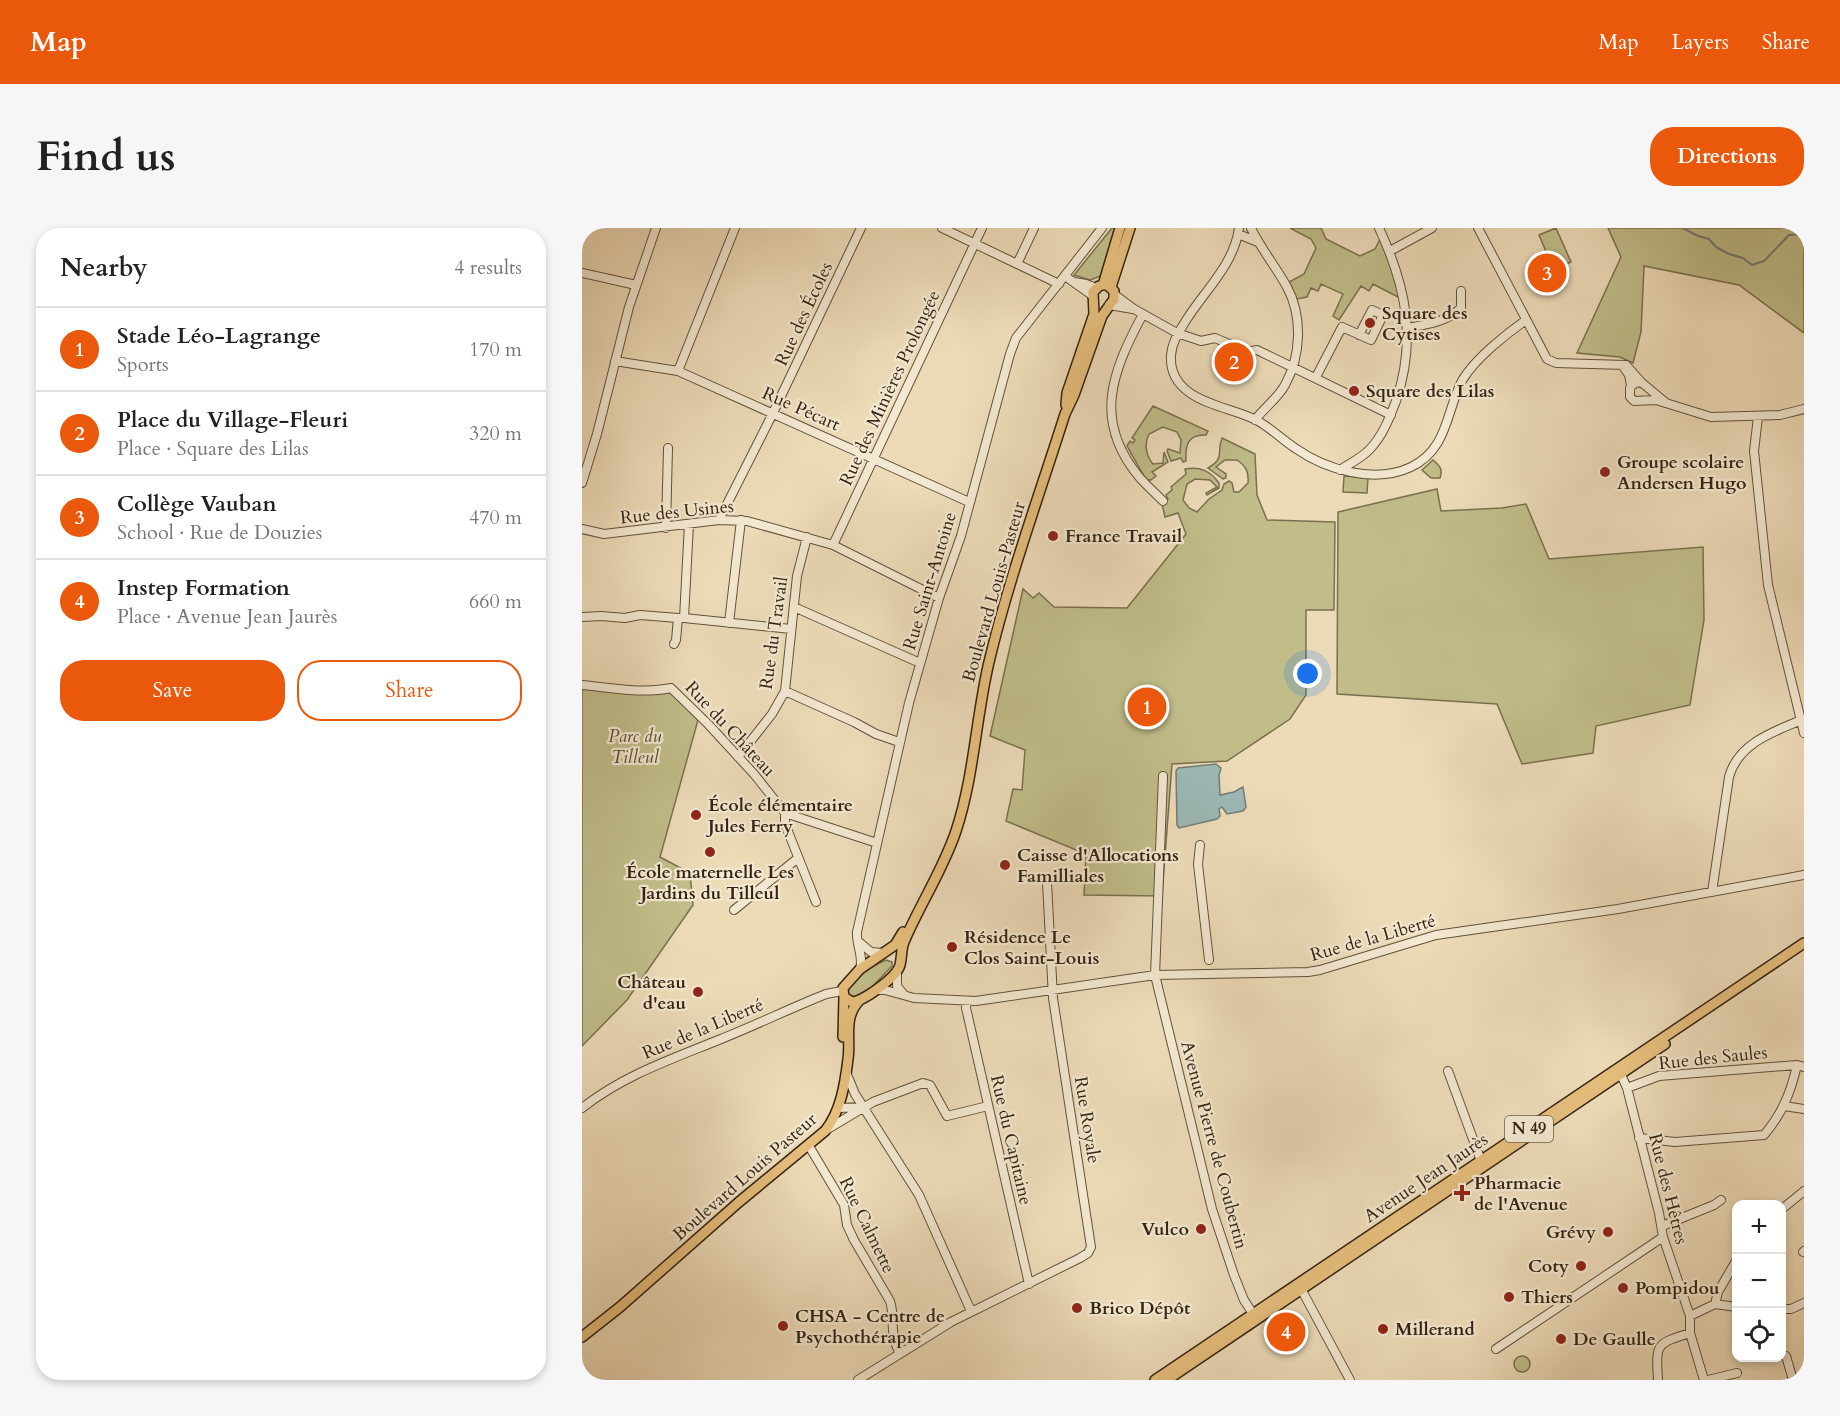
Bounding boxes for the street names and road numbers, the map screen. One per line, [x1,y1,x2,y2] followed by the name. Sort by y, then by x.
[769,258,839,370] street label: Rue des Écoles
[834,286,946,490] street label: Rue des Minières Prolongée
[758,381,844,437] street label: Rue Pécart
[619,494,735,530] street label: Rue des Usines
[956,498,1032,685] street label: Boulevard Louis-Pasteur
[897,509,963,653] street label: Rue Saint-Antoine
[754,575,794,691] street label: Rue du Travail
[679,676,781,782] street label: Rue du Château
[1307,908,1439,968] street label: Rue de la Liberté
[639,992,767,1066] street label: Rue de la Liberté
[1174,1038,1254,1253] street label: Avenue Pierre de Coubertin
[1657,1040,1769,1076] street label: Rue des Saules
[984,1072,1038,1208] street label: Rue du Capitaine
[1068,1075,1106,1165] street label: Rue Royale
[668,1107,823,1247] street label: Boulevard Louis Pasteur
[1505,1116,1553,1142] road number: N 49
[1359,1127,1493,1229] street label: Avenue Jean Jaurès
[1642,1131,1694,1247] street label: Rue des Hêtres
[833,1173,901,1277] street label: Rue Calmette

